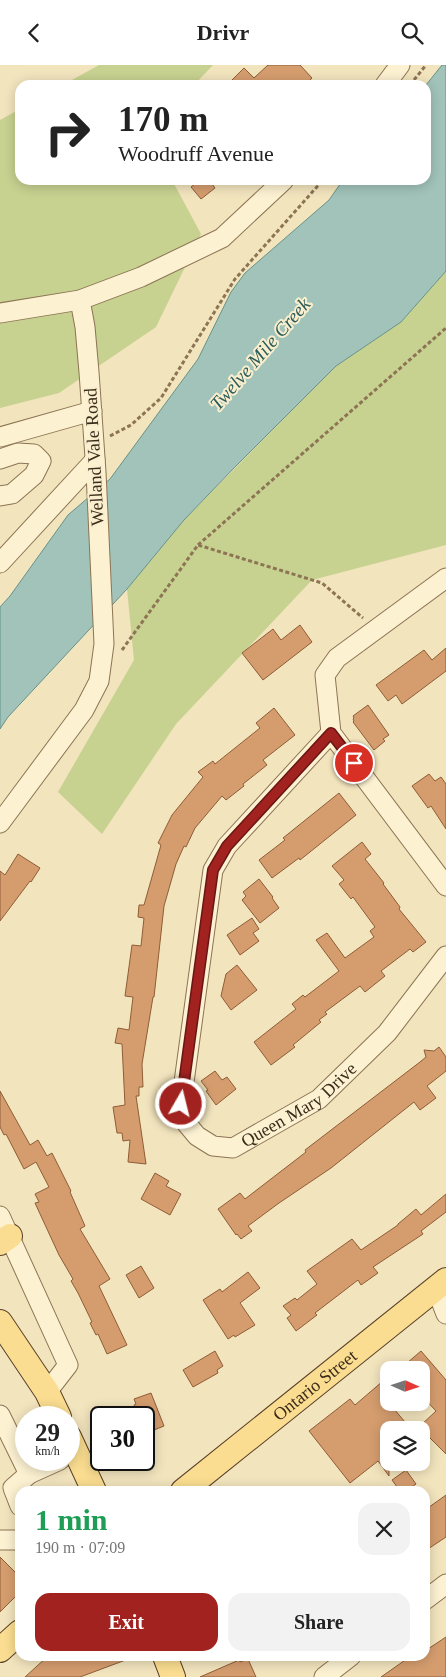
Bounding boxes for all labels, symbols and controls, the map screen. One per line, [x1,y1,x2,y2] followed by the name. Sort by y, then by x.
[20,19,48,47] icon: back
[398,19,426,47] icon: search
[197,20,249,45] text: Drivr
[35,100,100,165] icon: right
[118,100,208,139] text: 170 m
[118,141,274,166] text: Woodruff Avenue
[206,293,315,414] water label: Twelve Mile Creek
[80,387,108,527] street label: Welland Vale Road
[333,742,375,784] pin
[340,749,368,777] icon: arrive
[238,1058,360,1151] street label: Queen Mary Drive
[154,1077,206,1129] position arrow
[269,1346,361,1425] street label: Ontario Street
[380,1361,430,1411] north arrow
[380,1361,430,1471] map controls
[90,1406,155,1471] speed limit sign: 30
[35,1419,60,1446] text: 29
[380,1421,430,1471] button: layers
[35,1444,60,1458] text: km/h
[35,1503,108,1536] text: 1 min
[358,1503,410,1555] button: close
[35,1539,125,1556] text: 190 m · 07:09
[35,1593,218,1651] button: Exit
[228,1593,410,1651] button: Share

